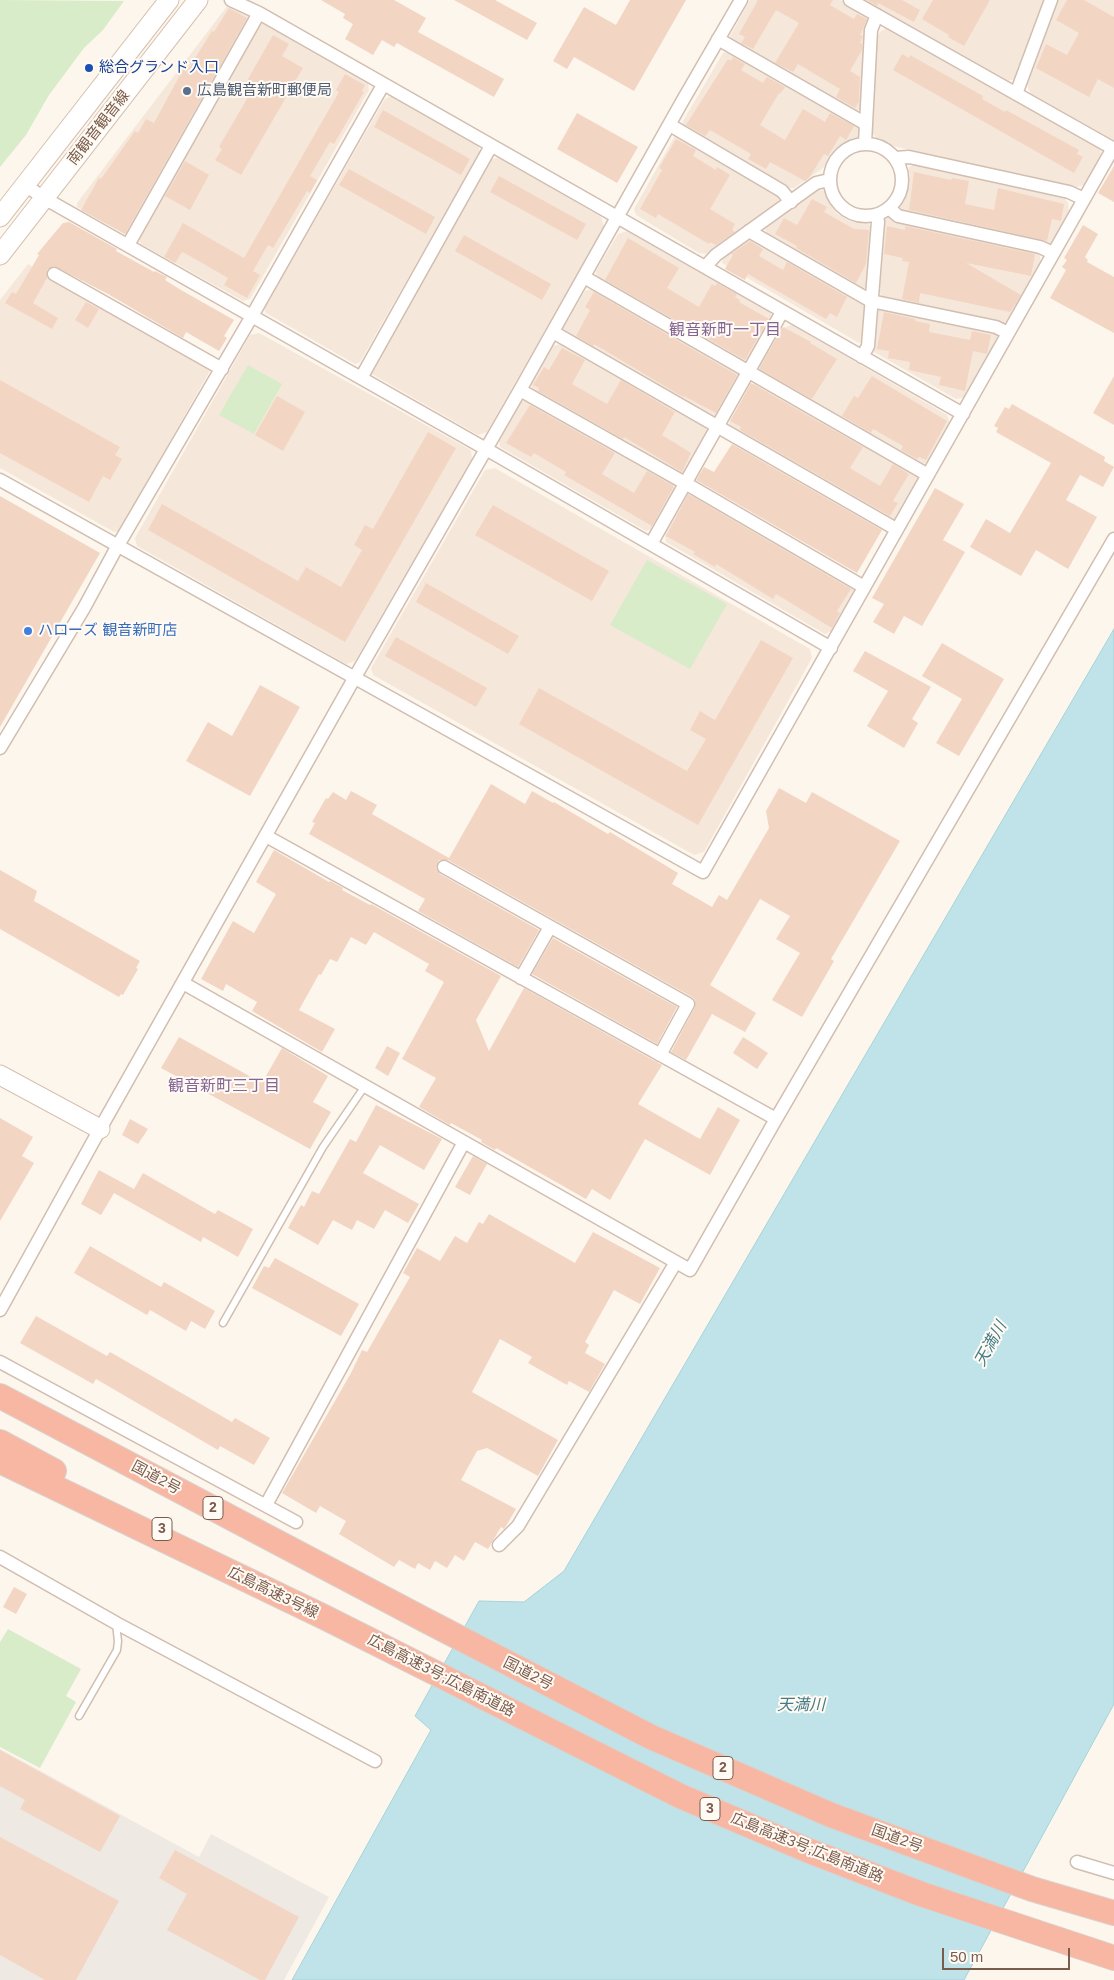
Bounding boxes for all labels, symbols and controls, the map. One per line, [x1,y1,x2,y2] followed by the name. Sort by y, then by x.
[99,59,219,77] place label: 総合グランド入口
[83,62,95,74] marker: 総合グランド入口
[197,82,332,100] place label: 広島観音新町郵便局
[181,85,193,97] marker: 広島観音新町郵便局
[64,87,134,169] street label: 南観音観音線
[669,321,781,341] district label: 観音新町一丁目
[38,622,177,640] place label: ハローズ 観音新町店
[22,625,34,637] marker: ハローズ 観音新町店
[168,1077,280,1097] district label: 観音新町三丁目
[971,1318,1011,1370] water label: 天満川
[128,1458,184,1498] street label: 国道2号
[203,1496,223,1520] road number: 2
[152,1518,172,1540] road number: 3
[225,1563,321,1623] street label: 広島高速3号線
[365,1631,517,1721] street label: 広島高速3号;広島南道路
[500,1654,556,1694] street label: 国道2号
[777,1696,825,1716] water label: 天満川
[713,1756,733,1780] road number: 2
[700,1798,720,1820] road number: 3
[728,1809,886,1887] street label: 広島高速3号;広島南道路
[869,1821,925,1857] street label: 国道2号
[944,1938,1072,1970] scale bar
[950,1948,983,1965] text: 50 m

